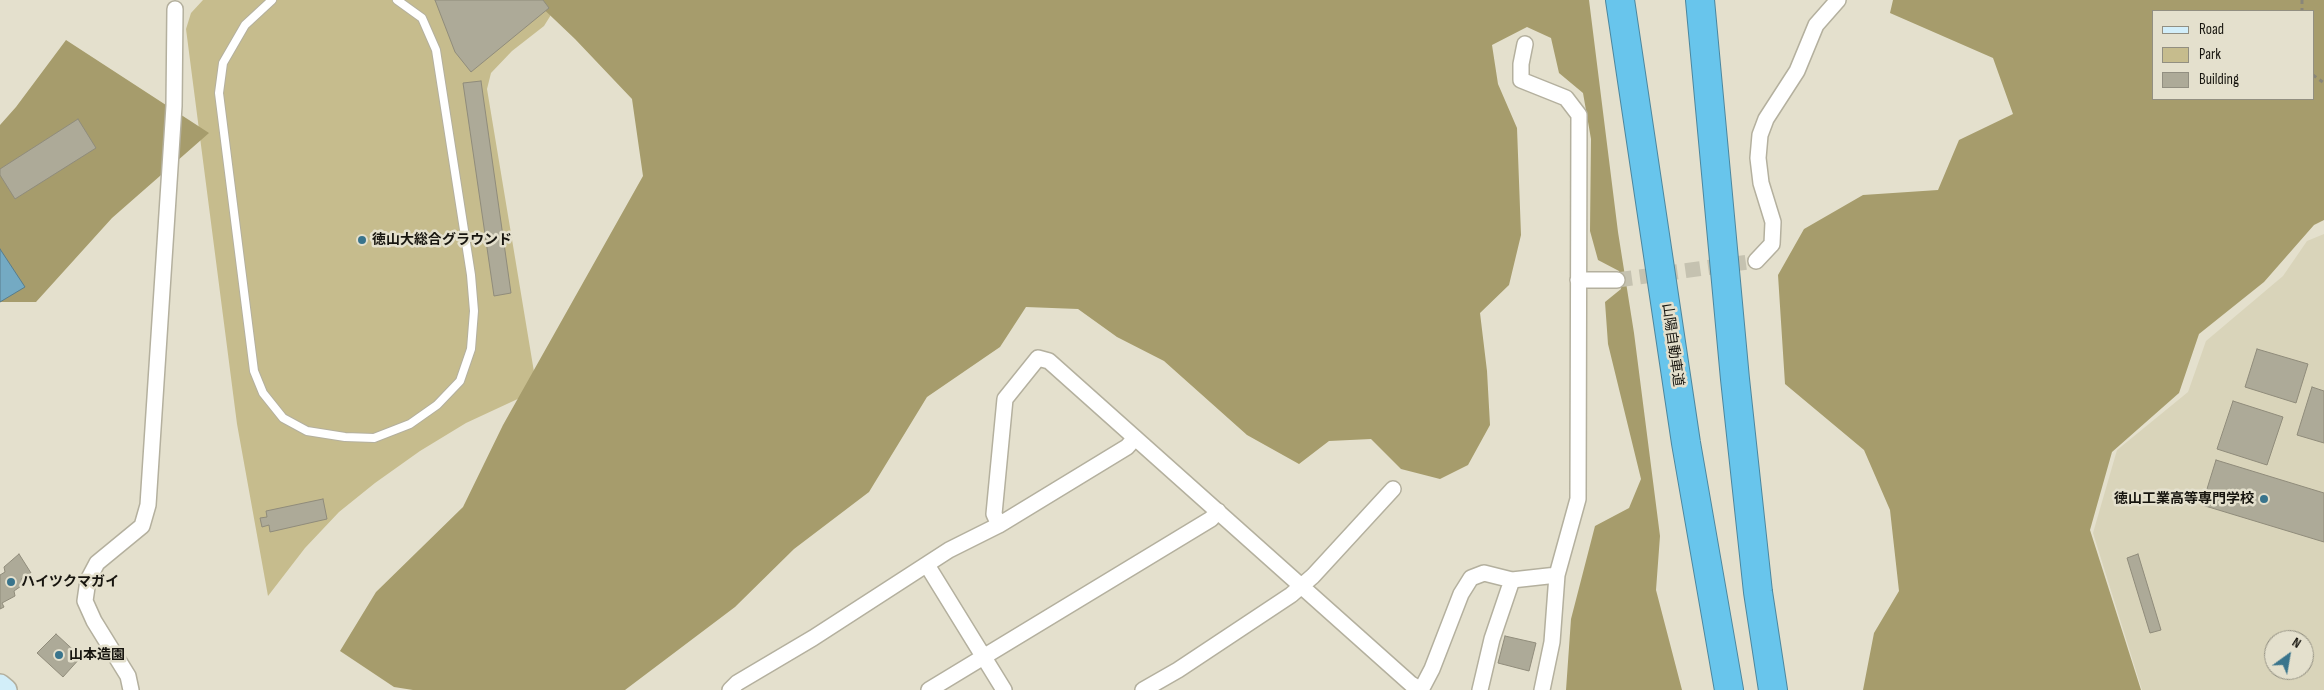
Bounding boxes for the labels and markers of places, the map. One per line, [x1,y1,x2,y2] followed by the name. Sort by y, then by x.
[372,232,512,248] place label: 徳山大総合グラウンド
[356,234,368,246] marker: 徳山大総合グラウンド
[2114,491,2254,507] place label: 徳山工業高等専門学校
[2258,493,2270,505] marker: 徳山工業高等専門学校
[21,574,119,590] place label: ハイツクマガイ
[5,576,17,588] marker: ハイツクマガイ
[69,647,125,663] place label: 山本造園
[53,649,65,661] marker: 山本造園

